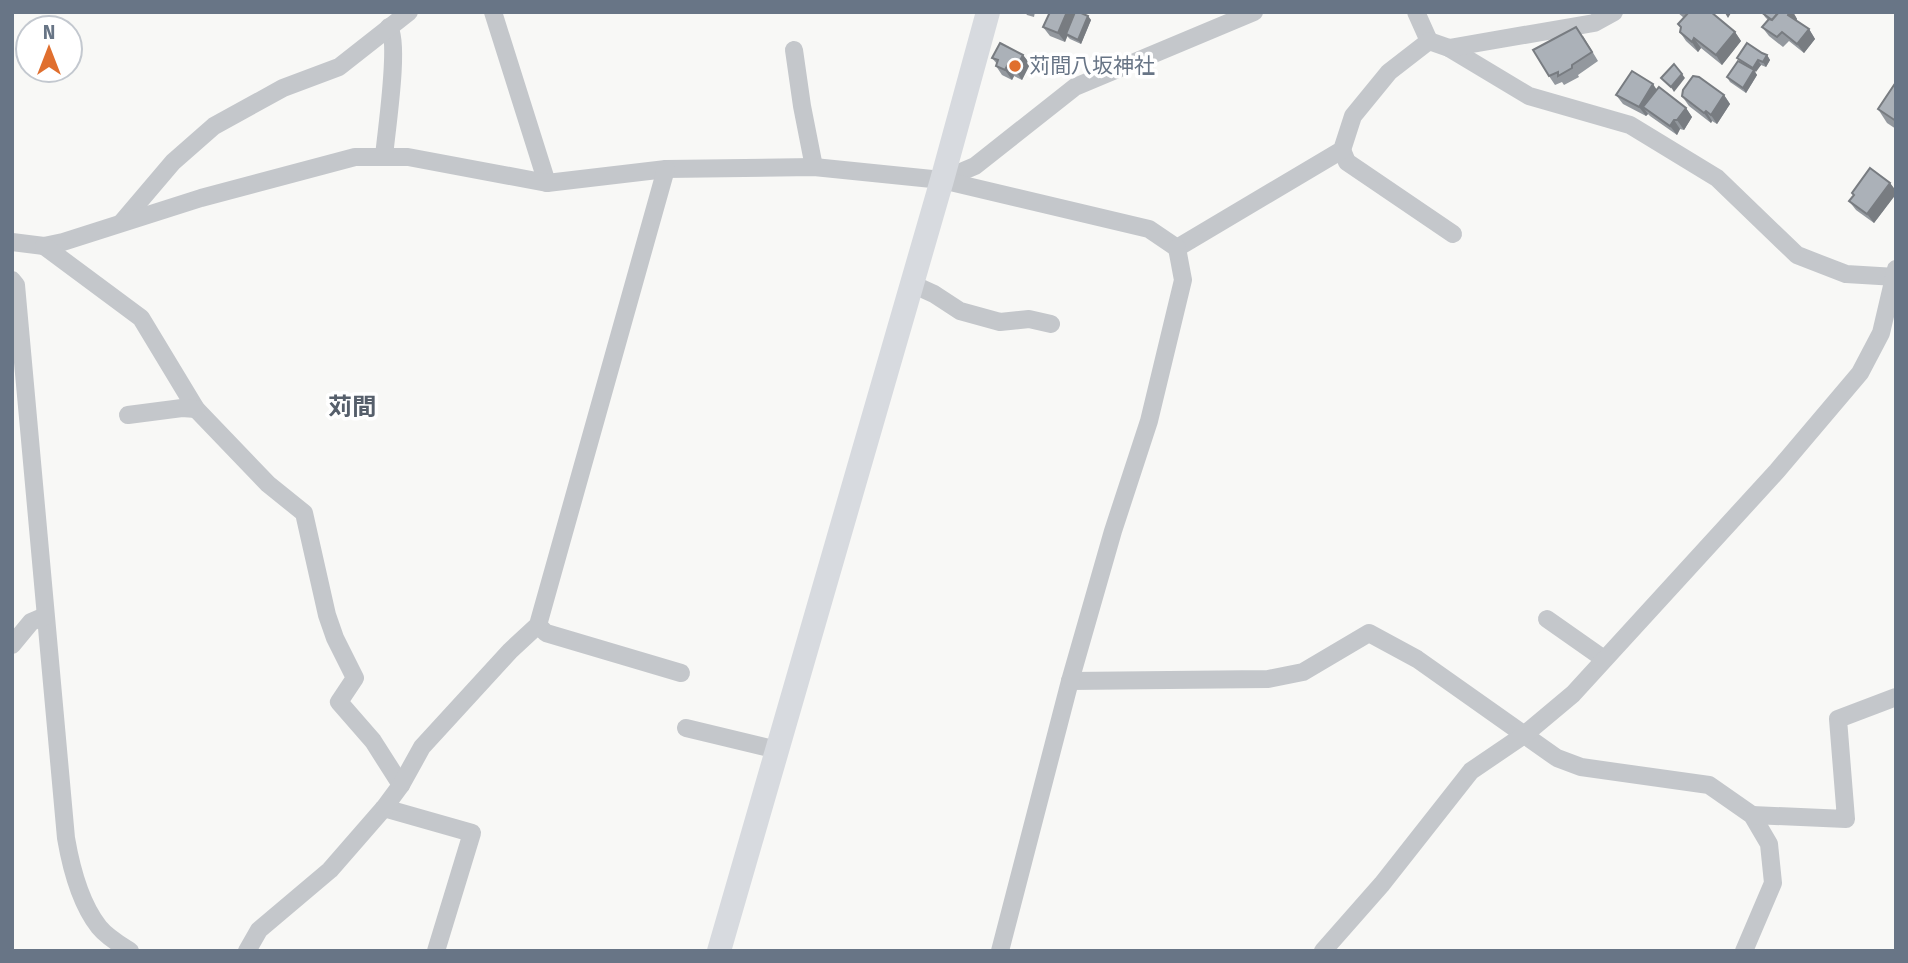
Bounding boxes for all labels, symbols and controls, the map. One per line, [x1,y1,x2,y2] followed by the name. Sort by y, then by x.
[14,14,84,84] north arrow
[43,21,55,44] text: N
[1029,53,1155,79] place label: 苅間八坂神社
[1007,58,1023,74] marker: 苅間八坂神社
[328,393,376,421] district label: 苅間

